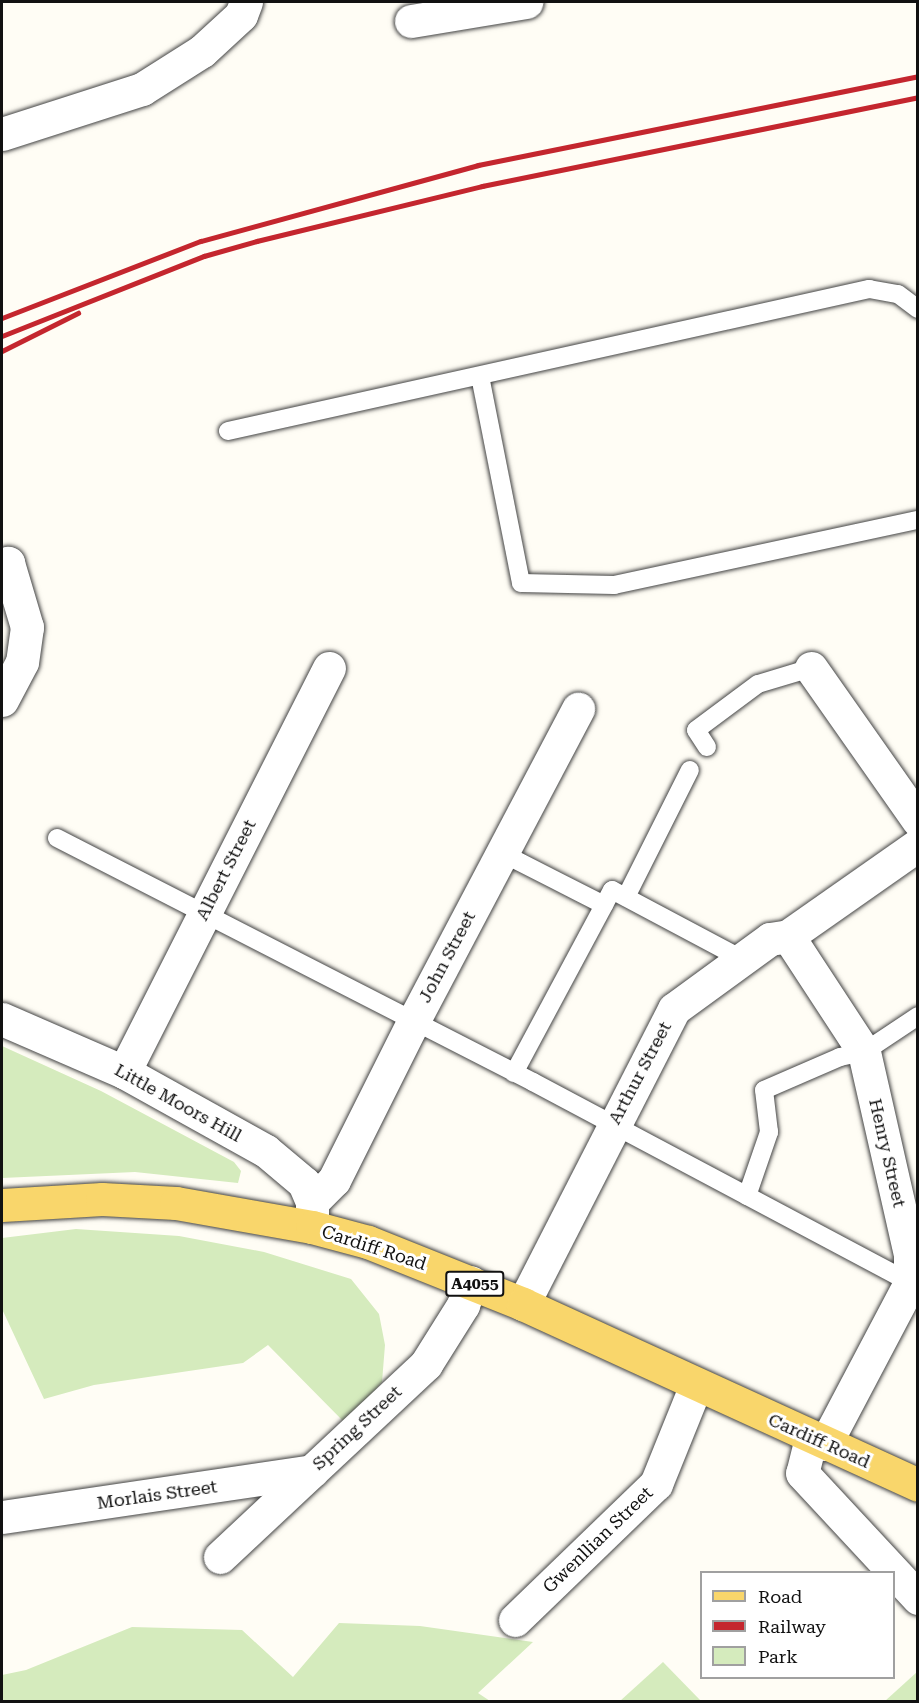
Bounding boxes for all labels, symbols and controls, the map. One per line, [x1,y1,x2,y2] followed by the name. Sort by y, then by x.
[191,816,261,924] street label: Albert Street
[414,908,480,1006] street label: John Street
[604,1018,676,1128] street label: Arthur Street
[111,1059,245,1147] street label: Little Moors Hill
[864,1097,910,1209] street label: Henry Street
[319,1221,429,1275] street label: Cardiff Road
[445,1271,505,1297] road number: A4055
[308,1381,406,1475] street label: Spring Street
[765,1409,873,1473] street label: Cardiff Road
[95,1476,219,1514] street label: Morlais Street
[539,1482,657,1598] street label: Gwenllian Street
[700,1571,895,1679] legend
[758,1586,802,1607] text: Road
[758,1616,826,1637] text: Railway
[758,1646,798,1667] text: Park

